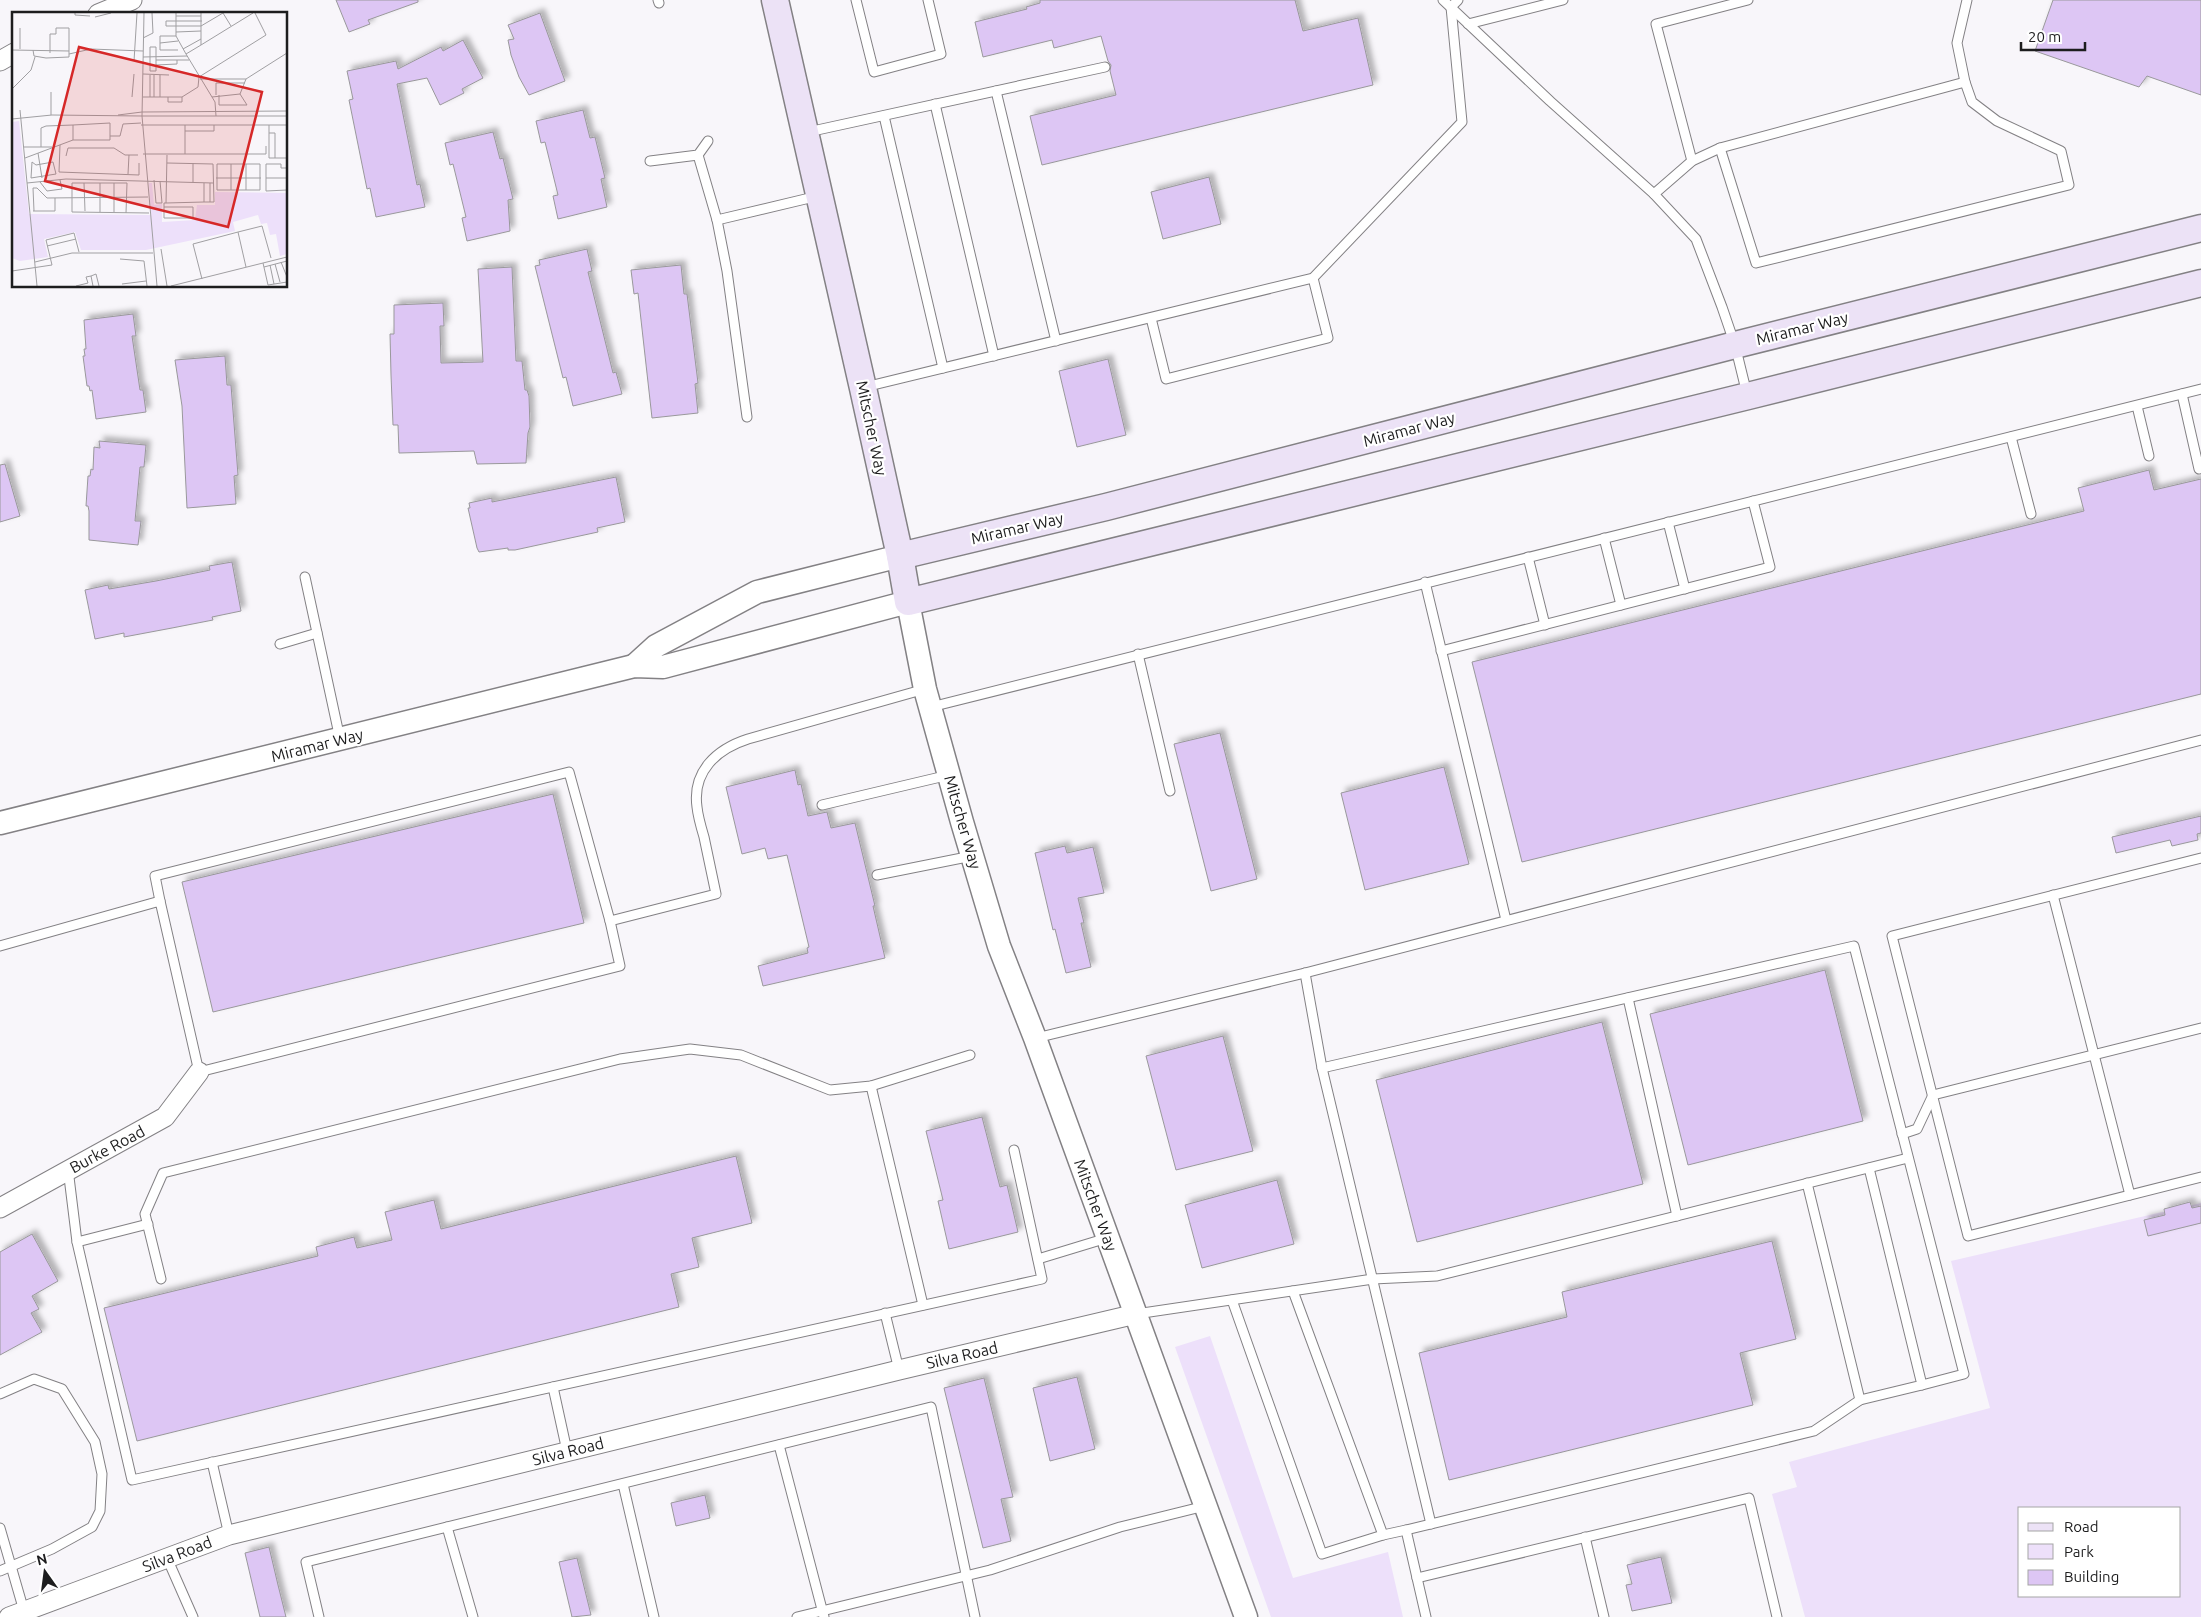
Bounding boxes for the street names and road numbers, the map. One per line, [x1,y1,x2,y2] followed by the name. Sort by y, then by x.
[1754,308,1850,348] street label: Miramar Way
[853,379,891,477] street label: Mitscher Way
[1361,408,1457,450] street label: Miramar Way
[969,509,1065,547] street label: Miramar Way
[269,725,365,765] street label: Miramar Way
[941,773,985,871] street label: Mitscher Way
[66,1122,148,1176] street label: Burke Road
[1071,1157,1121,1254] street label: Mitscher Way
[924,1338,1000,1372] street label: Silva Road
[530,1433,606,1469] street label: Silva Road
[140,1533,214,1575] street label: Silva Road

